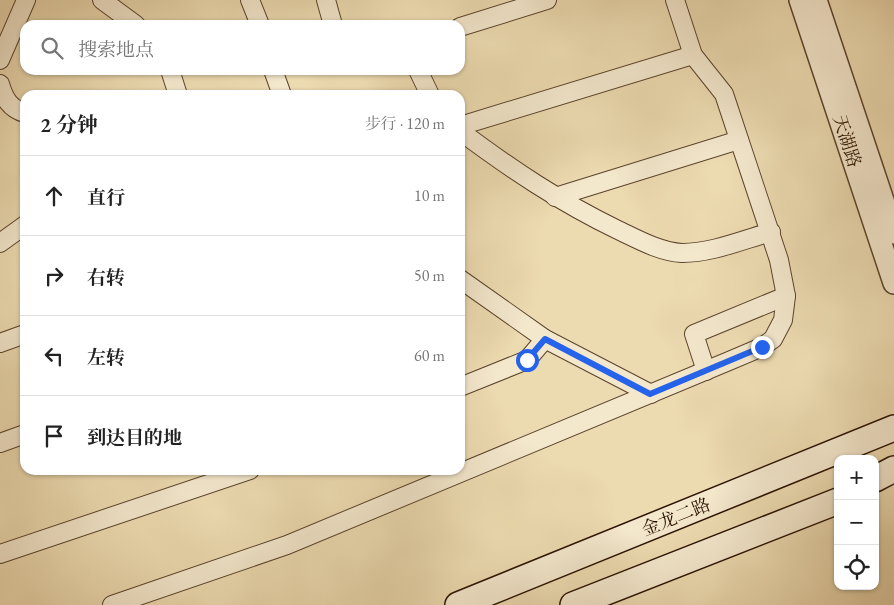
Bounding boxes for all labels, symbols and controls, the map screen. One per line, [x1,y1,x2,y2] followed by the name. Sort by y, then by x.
[20,20,465,75] search box
[38,34,66,62] icon: search
[78,37,154,62] text: 搜索地点
[40,111,98,138] text: 2 分钟
[828,112,867,170] street label: 天湖路
[365,113,445,134] text: 步行 · 120 m
[40,182,68,210] icon: ahead
[87,185,125,210] text: 直行
[414,185,445,206] text: 10 m
[40,262,68,290] icon: right
[87,265,125,290] text: 右转
[414,265,445,286] text: 50 m
[751,336,774,359] route end
[40,342,68,370] icon: left
[87,345,125,370] text: 左转
[414,345,445,366] text: 60 m
[516,349,539,372] route start
[40,422,68,450] icon: arrive
[87,425,182,450] text: 到达目的地
[834,455,879,590] map controls
[834,455,879,500] button: +
[638,492,713,541] street label: 金龙二路
[834,500,879,545] button: −
[834,545,879,590] button: locate

